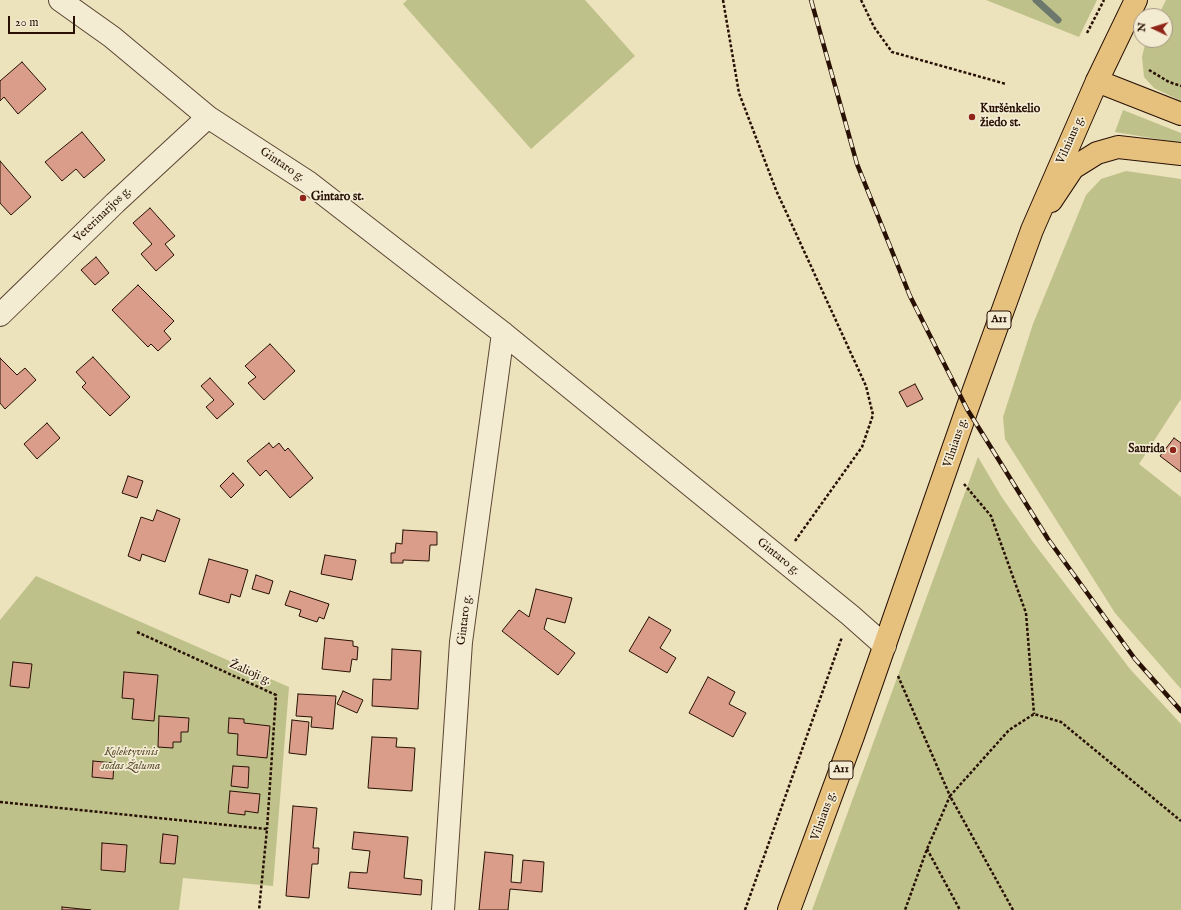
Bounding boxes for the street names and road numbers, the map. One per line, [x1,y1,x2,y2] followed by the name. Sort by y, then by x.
[1054,114,1088,166] street label: Vilniaus g.
[257,145,307,185] street label: Gintaro g.
[71,184,135,246] street label: Veterinarijos g.
[987,311,1011,329] road number: A11
[941,416,971,470] street label: Vilniaus g.
[754,535,802,579] street label: Gintaro g.
[455,594,475,646] street label: Gintaro g.
[227,657,273,689] street label: Žalioji g.
[829,761,853,779] road number: A11
[808,789,840,843] street label: Vilniaus g.

